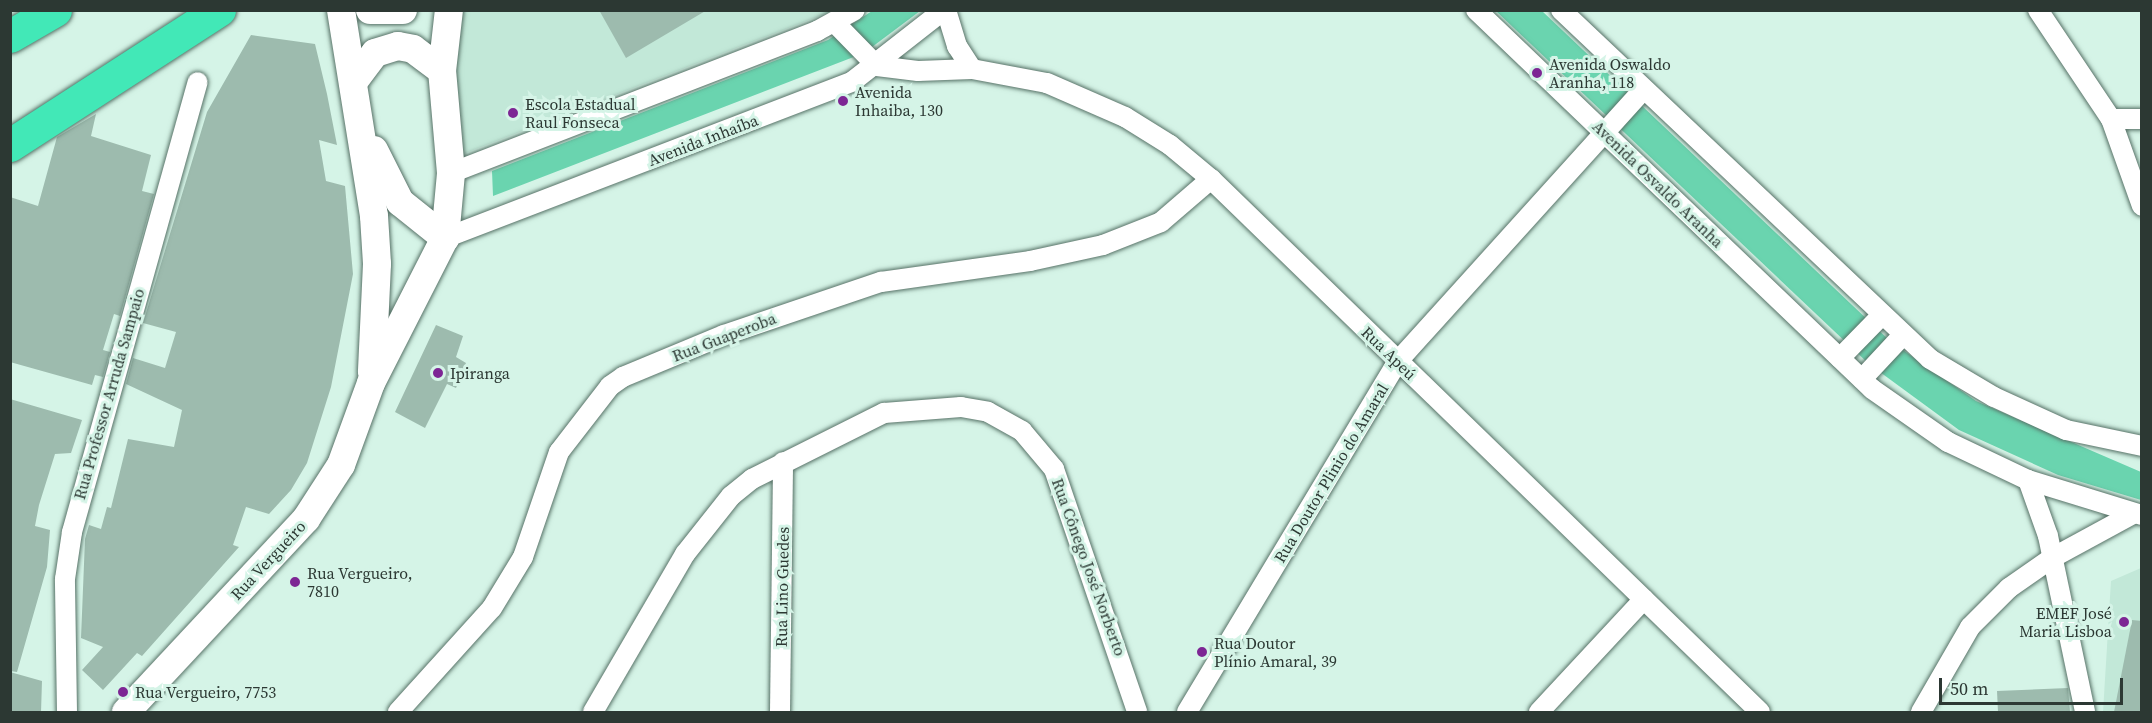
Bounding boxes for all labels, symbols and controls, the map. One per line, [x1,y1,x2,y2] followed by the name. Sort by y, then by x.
[1549,54,1671,92] place label: Avenida Oswaldo Aranha, 118
[1530,66,1544,80] marker: Avenida Oswaldo Aranha, 118
[855,82,943,120] place label: Avenida Inhaiba, 130
[525,94,636,132] place label: Escola Estadual Raul Fonseca
[836,94,850,108] marker: Avenida Inhaiba, 130
[506,106,520,120] marker: Escola Estadual Raul Fonseca
[645,110,761,170] street label: Avenida Inhaíba
[1589,117,1727,251] street label: Avenida Osvaldo Aranha
[70,286,148,502] street label: Rua Professor Arruda Sampaio
[669,308,779,366] street label: Rua Guaperoba
[1358,322,1420,384] street label: Rua Apeú
[450,363,510,383] place label: Ipiranga
[431,366,445,380] marker: Ipiranga
[1270,380,1392,566] street label: Rua Doutor Plinio do Amaral
[1048,476,1130,658] street label: Rua Cônego José Norberto
[226,516,310,604] street label: Rua Vergueiro
[771,527,793,647] street label: Rua Lino Guedes
[307,563,413,601] place label: Rua Vergueiro, 7810
[288,575,302,589] marker: Rua Vergueiro, 7810
[2019,603,2112,641] place label: EMEF José Maria Lisboa
[2117,615,2131,629] marker: EMEF José Maria Lisboa
[1214,633,1337,671] place label: Rua Doutor Plínio Amaral, 39
[1195,645,1209,659] marker: Rua Doutor Plínio Amaral, 39
[1942,666,2126,704] scale bar
[1950,676,1988,701] text: 50 m
[135,682,277,702] place label: Rua Vergueiro, 7753
[116,685,130,699] marker: Rua Vergueiro, 7753

